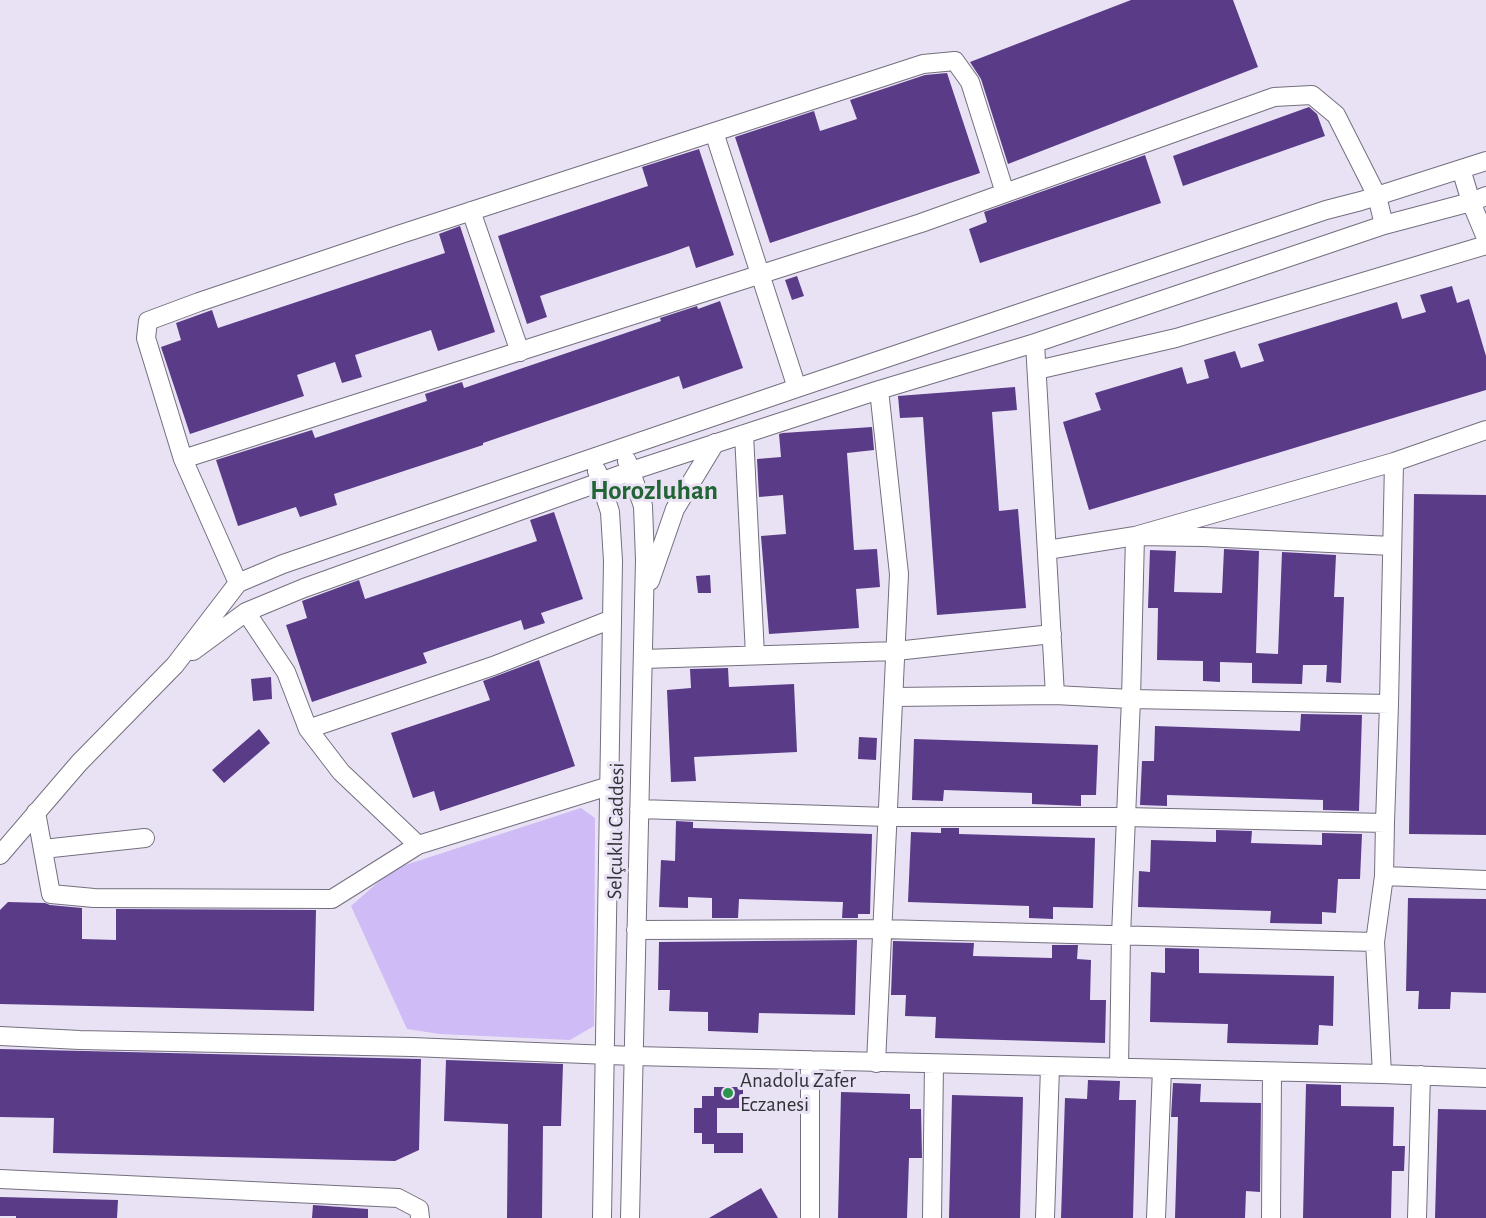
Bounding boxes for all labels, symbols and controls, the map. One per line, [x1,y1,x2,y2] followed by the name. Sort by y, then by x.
[590,475,718,507] district label: Horozluhan
[602,762,630,900] street label: Selçuklu Caddesi
[740,1068,856,1118] place label: Anadolu Zafer Eczanesi
[721,1086,735,1100] marker: Anadolu Zafer Eczanesi

